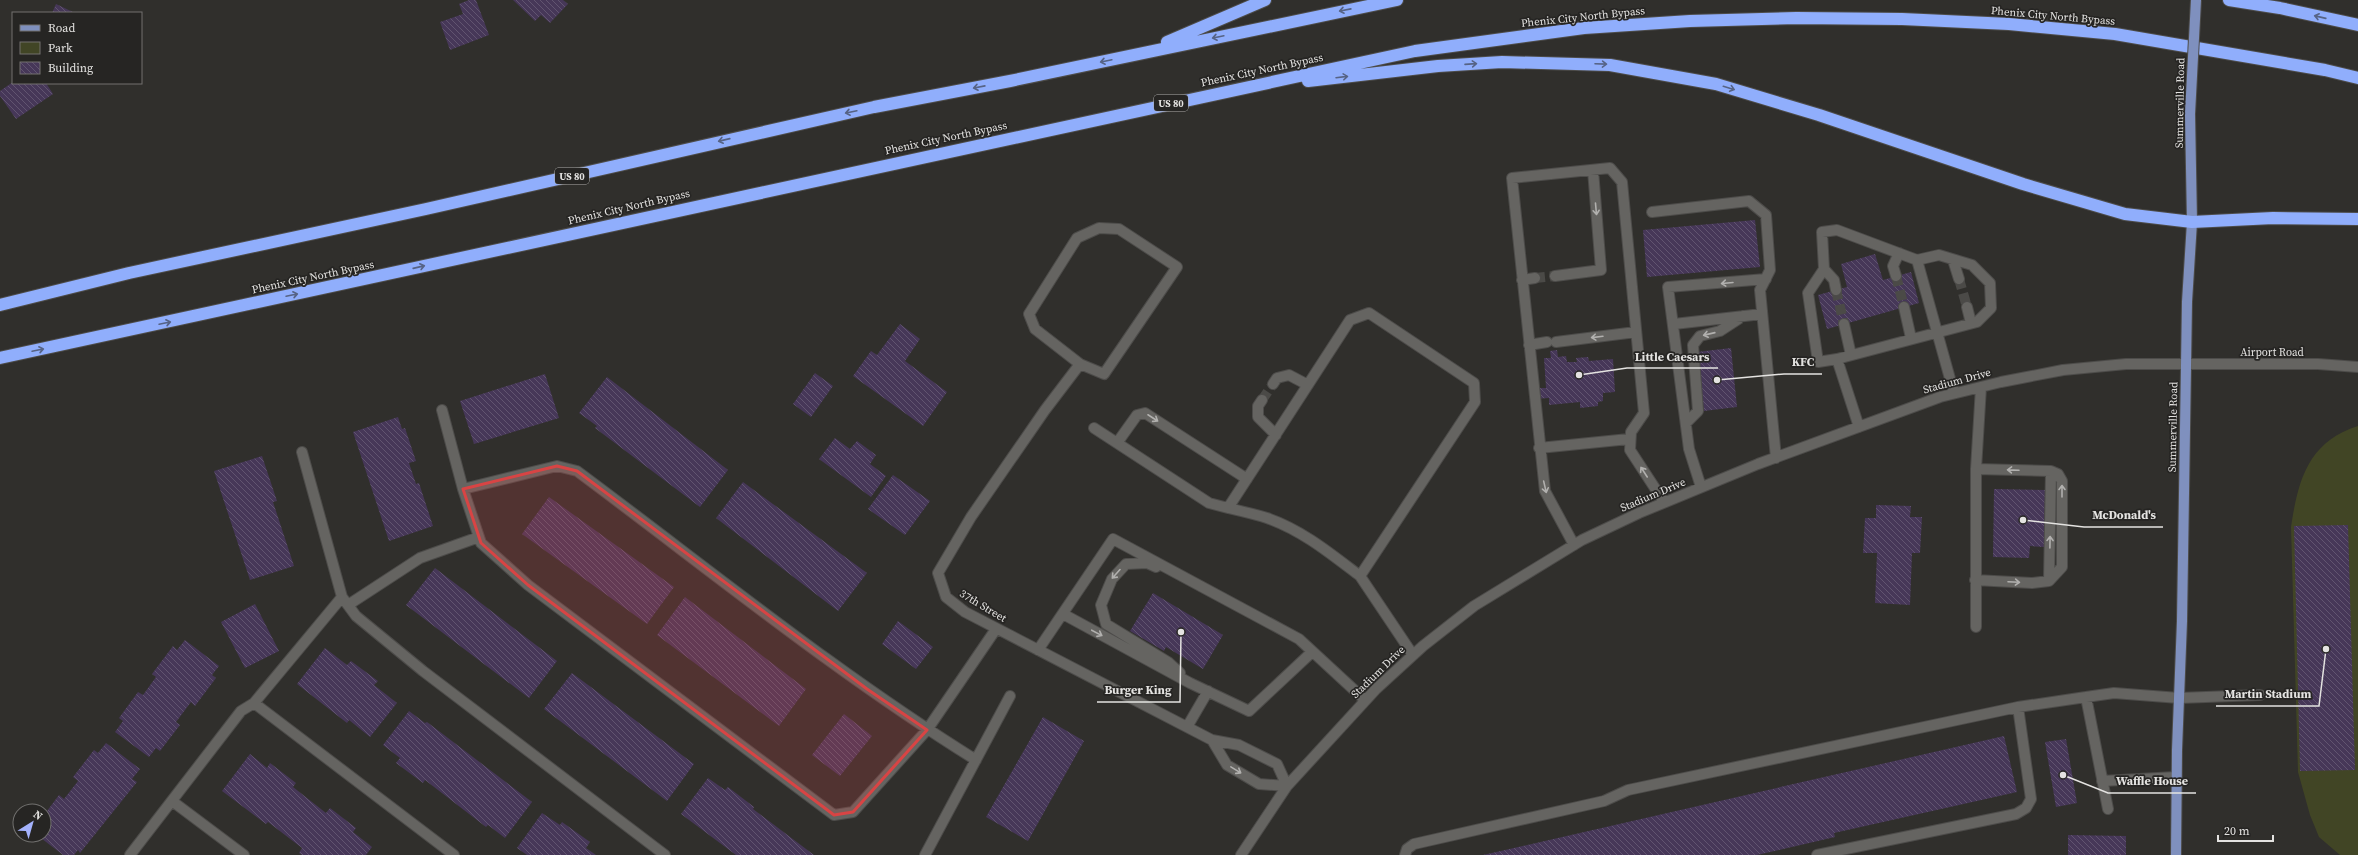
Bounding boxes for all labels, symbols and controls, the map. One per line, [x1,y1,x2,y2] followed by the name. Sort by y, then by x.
[1520,3,1646,31] street label: Phenix City North Bypass
[1990,3,2116,29] street label: Phenix City North Bypass
[1338,6,1351,14] one-way arrow
[12,12,142,84] legend
[2314,12,2327,20] one-way arrow
[48,20,75,36] text: Road
[1211,34,1224,42] one-way arrow
[48,40,73,56] text: Park
[1200,50,1325,90] street label: Phenix City North Bypass
[1100,57,1113,65] one-way arrow
[2172,57,2188,148] street label: Summerville Road
[48,60,93,76] text: Building
[1464,60,1477,67] one-way arrow
[1594,61,1607,68] one-way arrow
[1335,73,1348,81] one-way arrow
[973,83,986,91] one-way arrow
[1722,85,1735,92] one-way arrow
[1154,95,1188,111] road number: US 80
[845,108,858,116] one-way arrow
[884,118,1009,158] street label: Phenix City North Bypass
[718,136,731,144] one-way arrow
[555,168,589,184] road number: US 80
[567,186,692,228] street label: Phenix City North Bypass
[1593,202,1600,215] one-way arrow
[251,257,376,297] street label: Phenix City North Bypass
[412,263,425,271] one-way arrow
[1721,279,1734,286] one-way arrow
[285,291,298,299] one-way arrow
[158,318,171,326] one-way arrow
[1703,330,1716,338] one-way arrow
[1591,333,1604,341] one-way arrow
[1627,344,1718,368] callout: Little Caesars
[31,345,44,353] one-way arrow
[2240,345,2305,360] street label: Airport Road
[1635,349,1710,365] text: Little Caesars
[1784,350,1822,374] callout: KFC
[1792,354,1815,370] text: KFC
[1921,365,1993,397] street label: Stadium Drive
[2165,381,2181,472] street label: Summerville Road
[1148,414,1159,423] one-way arrow
[2007,466,2020,474] one-way arrow
[1640,467,1648,478] one-way arrow
[1618,474,1688,516] street label: Stadium Drive
[1541,480,1549,493] one-way arrow
[2058,485,2066,498] one-way arrow
[2084,503,2163,527] callout: McDonald's
[2092,507,2156,523] text: McDonald's
[2046,536,2054,549] one-way arrow
[1112,569,1121,579] one-way arrow
[2007,579,2020,586] one-way arrow
[957,586,1010,626] street label: 37th Street
[1091,629,1103,637] one-way arrow
[1348,642,1409,702] street label: Stadium Drive
[1097,678,1180,702] callout: Burger King
[1104,682,1172,698] text: Burger King
[2216,682,2319,706] callout: Martin Stadium
[2225,686,2311,702] text: Martin Stadium
[1230,766,1241,774] one-way arrow
[2108,769,2196,793] callout: Waffle House
[2116,773,2188,789] text: Waffle House
[12,803,52,843] north arrow
[30,807,45,824] text: N
[2218,817,2273,843] scale bar
[2224,823,2250,839] text: 20 m

